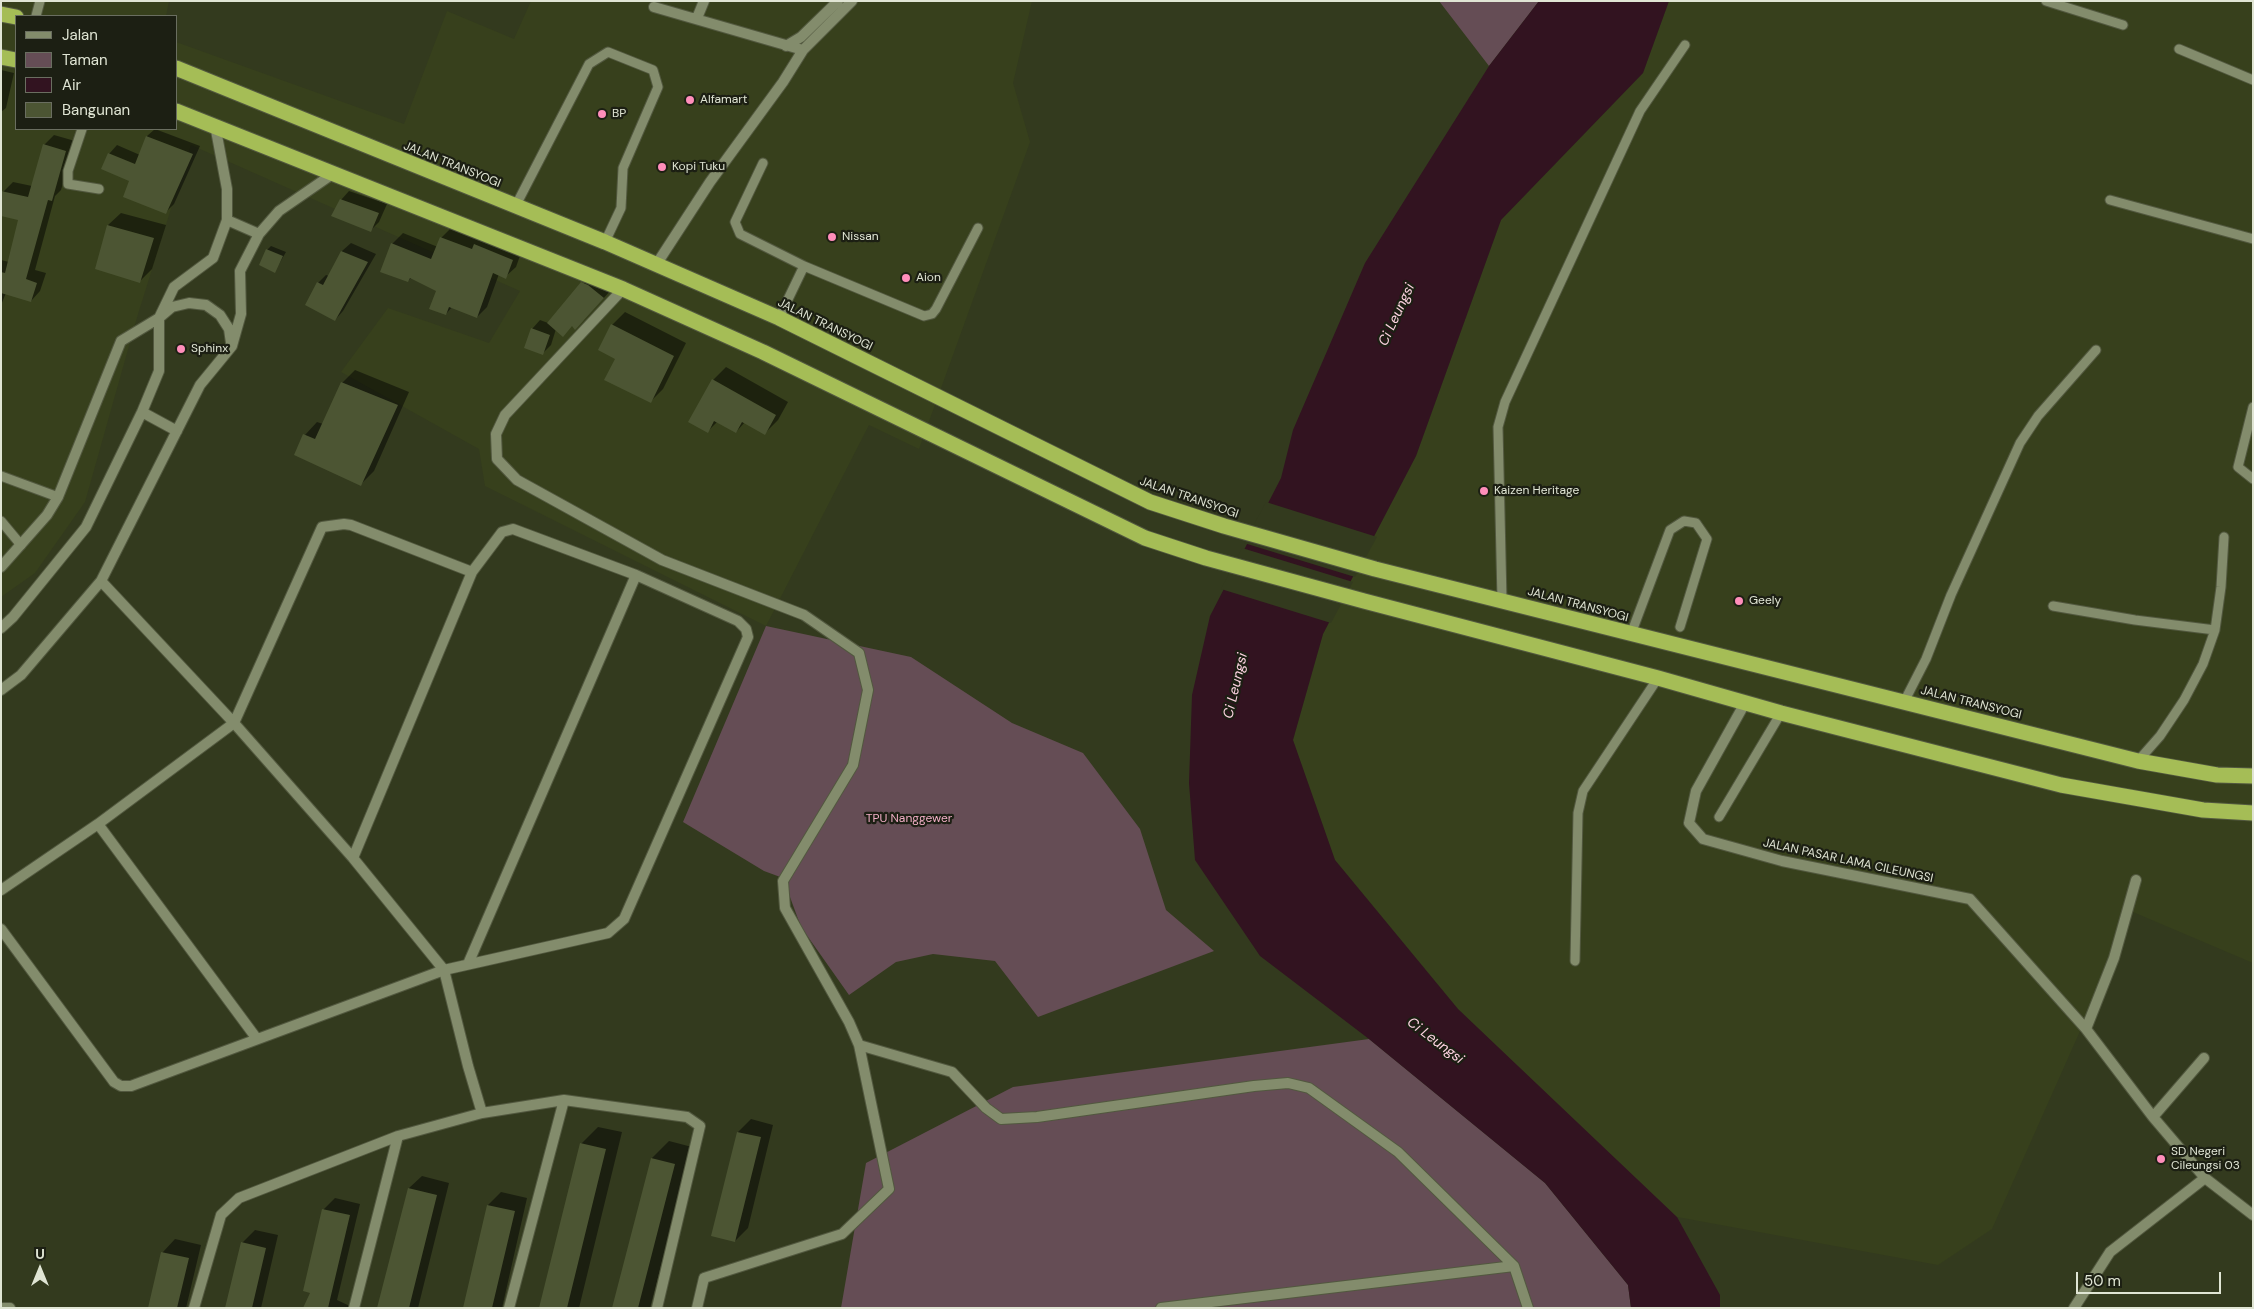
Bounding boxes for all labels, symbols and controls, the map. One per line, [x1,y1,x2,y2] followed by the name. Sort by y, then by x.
[15,15,178,130] legend
[62,25,98,45] text: Jalan
[62,50,108,70] text: Taman
[62,75,81,95] text: Air
[700,93,747,107] place label: Alfamart
[684,94,696,106] marker: Alfamart
[62,100,130,120] text: Bangunan
[612,107,626,121] place label: BP
[596,108,608,120] marker: BP
[401,139,503,191] street label: JALAN TRANSYOGI
[672,160,725,174] place label: Kopi Tuku
[656,161,668,173] marker: Kopi Tuku
[842,230,879,244] place label: Nissan
[826,231,838,243] marker: Nissan
[916,271,941,285] place label: Aion
[900,272,912,284] marker: Aion
[1375,281,1419,349] water label: Ci Leungsi
[775,296,875,354] street label: JALAN TRANSYOGI
[191,342,228,356] place label: Sphinx
[175,343,187,355] marker: Sphinx
[1138,474,1240,522] street label: JALAN TRANSYOGI
[1494,484,1579,498] place label: Kaizen Heritage
[1478,485,1490,497] marker: Kaizen Heritage
[1526,585,1630,625] street label: JALAN TRANSYOGI
[1749,594,1781,608] place label: Geely
[1733,595,1745,607] marker: Geely
[1220,652,1252,720] water label: Ci Leungsi
[1919,683,2023,723] street label: JALAN TRANSYOGI
[866,812,952,826] park label: TPU Nanggewer
[1762,836,1934,886] street label: JALAN PASAR LAMA CILEUNGSI
[1403,1014,1467,1068] water label: Ci Leungsi
[2171,1145,2240,1173] place label: SD Negeri Cileungsi 03
[2155,1153,2167,1165] marker: SD Negeri Cileungsi 03
[15,1244,65,1294] north arrow
[35,1245,45,1263] text: U
[2079,1262,2224,1294] scale bar
[2084,1271,2121,1291] text: 50 m

